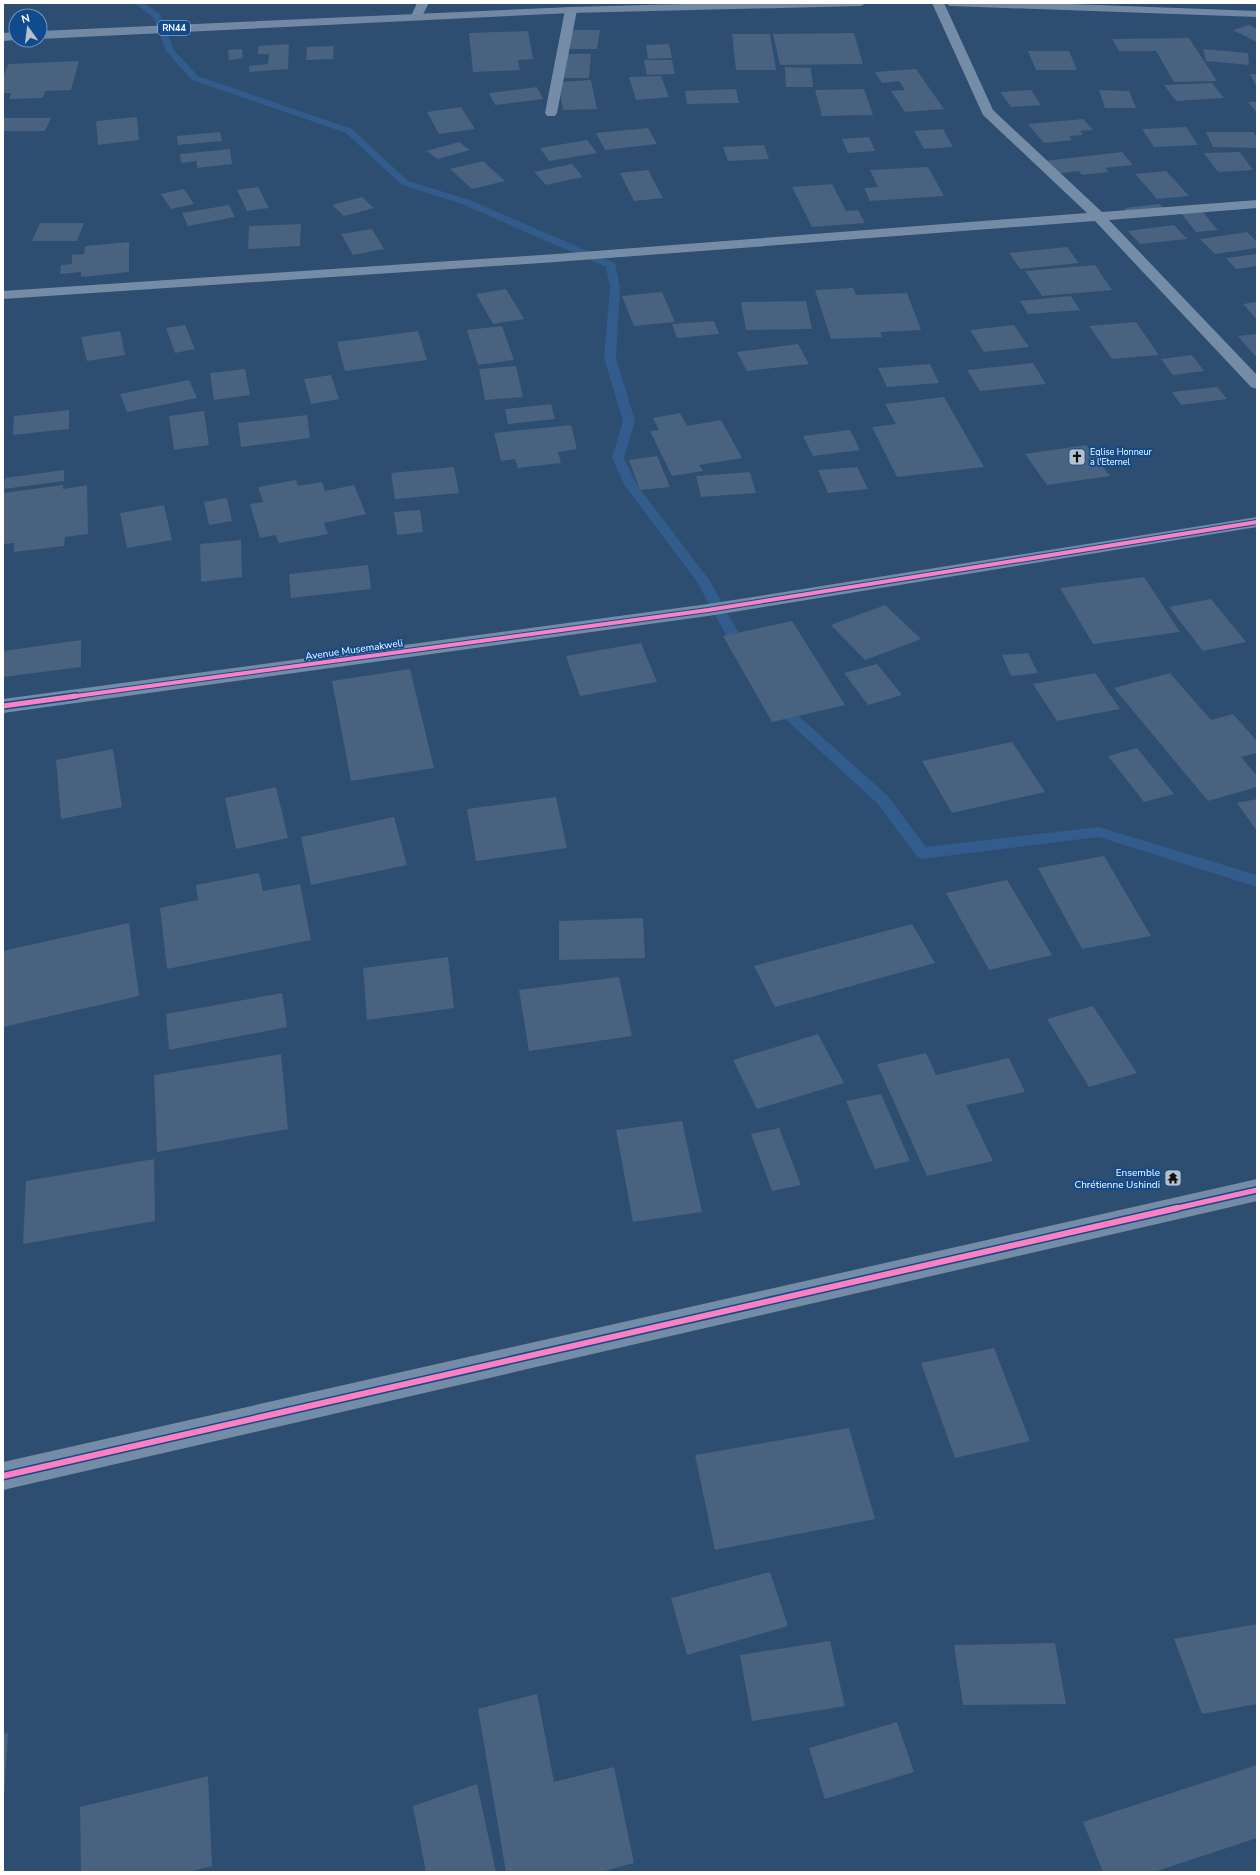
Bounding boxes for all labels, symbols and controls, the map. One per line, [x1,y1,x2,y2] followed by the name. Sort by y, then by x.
[8,8,48,48] north arrow
[20,11,32,27] text: N
[158,21,190,35] road number: RN44
[1090,446,1153,468] place label: Eglise Honneur a l'Eternel
[1067,447,1087,467] church icon: Eglise Honneur a l'Eternel
[304,636,404,664] street label: Avenue Musemakweli
[1074,1166,1160,1192] place label: Ensemble Chrétienne Ushindi
[1163,1168,1183,1188] temple icon: Ensemble Chrétienne Ushindi

